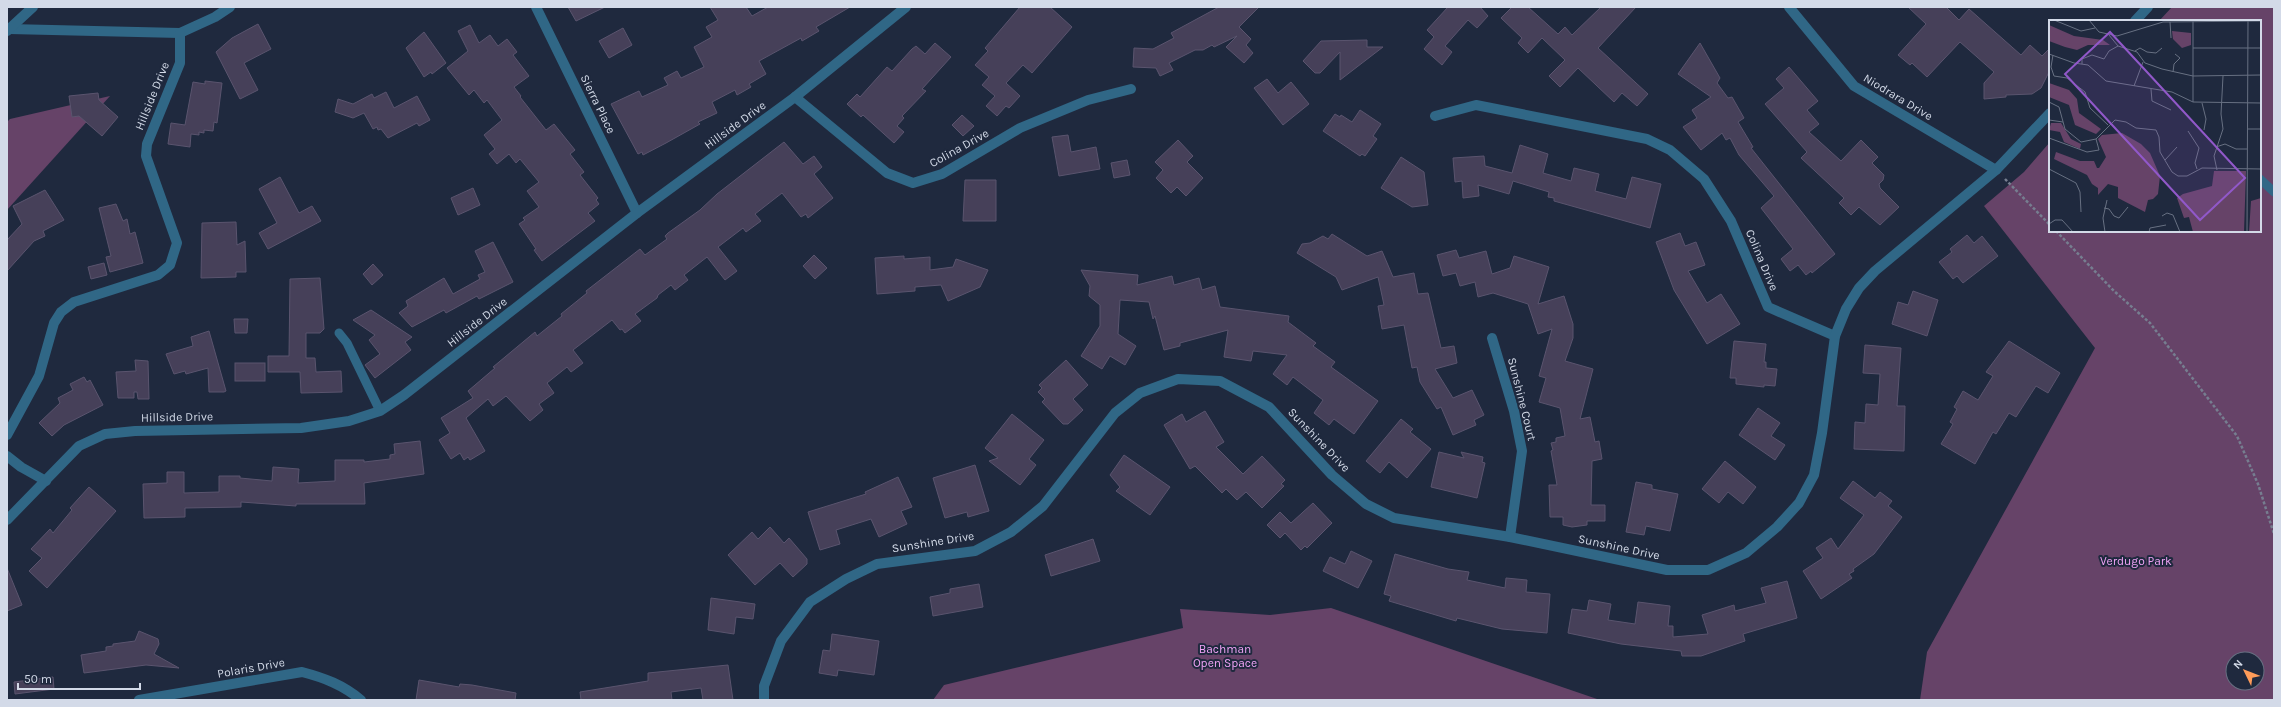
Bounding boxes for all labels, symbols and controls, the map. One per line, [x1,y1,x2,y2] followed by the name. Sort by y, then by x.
[2049,20,2261,232] inset map
[132,60,172,132] street label: Hillside Drive
[1861,71,1935,123] street label: Niodrara Drive
[578,72,618,136] street label: Sierra Place
[702,98,768,152] street label: Hillside Drive
[927,126,991,170] street label: Colina Drive
[1743,227,1781,293] street label: Colina Drive
[444,294,510,350] street label: Hillside Drive
[1505,356,1539,442] street label: Sunshine Court
[1285,405,1353,475] street label: Sunshine Drive
[141,409,213,425] street label: Hillside Drive
[891,529,975,555] street label: Sunshine Drive
[1577,532,1661,562] street label: Sunshine Drive
[2100,554,2172,568] park label: Verdugo Park
[1193,642,1257,670] park label: Bachman Open Space
[2225,651,2265,691] north arrow
[216,655,286,681] street label: Polaris Drive
[2231,657,2245,672] text: N
[18,665,140,691] scale bar
[24,672,52,686] text: 50 m

